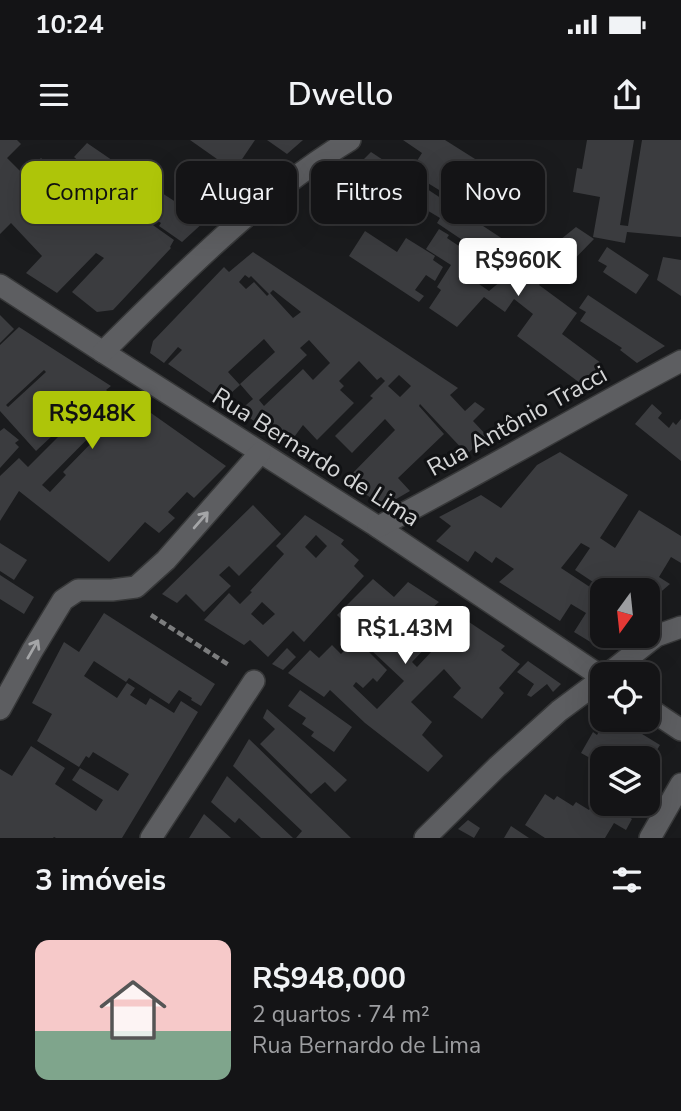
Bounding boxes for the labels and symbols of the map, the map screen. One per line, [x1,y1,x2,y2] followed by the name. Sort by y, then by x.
[461,239,575,298] pin: R$960K
[421,358,613,484] street label: Rua Antônio Tracci
[206,380,426,534] street label: Rua Bernardo de Lima
[35,392,149,451] pin: R$948K
[193,512,209,530] one-way arrow
[590,578,660,648] north arrow
[340,606,470,666] pin: R$1.43M
[26,640,40,660] one-way arrow

